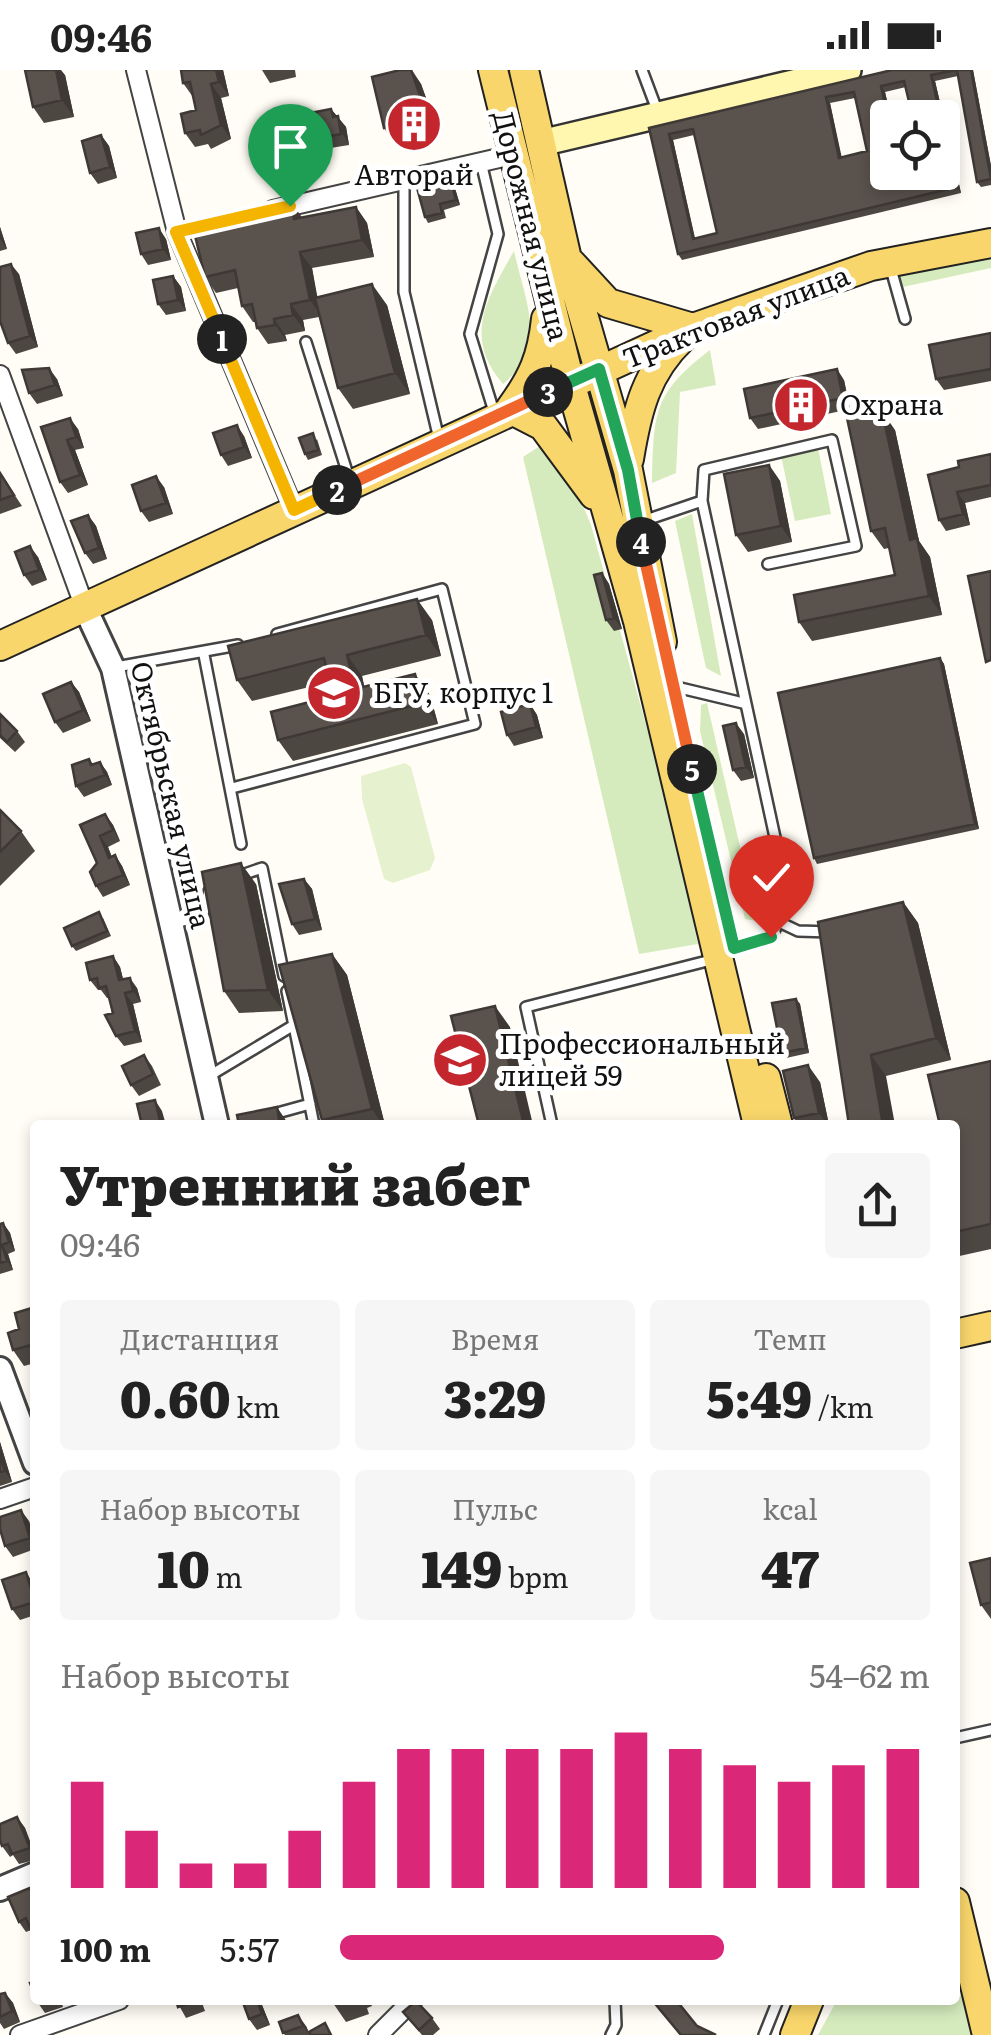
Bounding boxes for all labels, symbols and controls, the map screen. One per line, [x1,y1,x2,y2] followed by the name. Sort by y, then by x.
[50,7,152,64] text: 09:46
[384,94,444,154] building icon: Авторай
[870,100,960,190] map controls
[870,100,960,190] button: locate
[248,104,333,207] pin
[484,106,582,345] street label: Дорожная улица
[263,119,318,174] icon: arrive
[354,152,474,194] place label: Авторай
[616,252,855,378] street label: Трактовая улица
[197,314,247,364] pin: 1
[216,318,228,360] text: 1
[523,367,573,417] pin: 3
[540,371,556,413] text: 3
[771,375,831,435] building icon: Охрана
[840,382,943,424] place label: Охрана
[312,465,362,515] pin: 2
[329,469,345,511] text: 2
[616,517,666,567] pin: 4
[633,521,649,563] text: 4
[122,657,224,932] street label: Октябрьская улица
[304,663,364,723] school or university icon: БГУ, корпус 1
[373,670,553,712] place label: БГУ, корпус 1
[667,744,717,794] pin: 5
[684,748,700,790] text: 5
[729,835,814,938] pin
[744,850,799,905] icon: check
[499,1021,785,1095] place label: Профессиональный лицей 59
[430,1030,490,1090] school or university icon: Профессиональный лицей 59
[60,1140,530,1222] text: Утренний забег
[825,1153,930,1258] button: share
[60,1219,140,1267] text: 09:46
[121,1317,279,1359] text: Дистанция
[451,1317,539,1359] text: Время
[753,1317,827,1359] text: Темп
[120,1359,231,1433] text: 0.60
[444,1359,546,1433] text: 3:29
[706,1359,812,1433] text: 5:49
[231,1385,280,1427] text: km
[812,1385,874,1427] text: /km
[99,1487,301,1529] text: Набор высоты
[452,1487,538,1529] text: Пульс
[762,1487,818,1529] text: kcal
[157,1529,210,1603] text: 10
[421,1529,502,1603] text: 149
[761,1529,819,1603] text: 47
[210,1555,243,1597] text: m
[502,1555,569,1597] text: bpm
[60,1650,290,1698] text: Набор высоты
[809,1650,930,1698] text: 54–62 m
[60,1924,151,1972] text: 100 m
[220,1924,279,1972] text: 5:57

